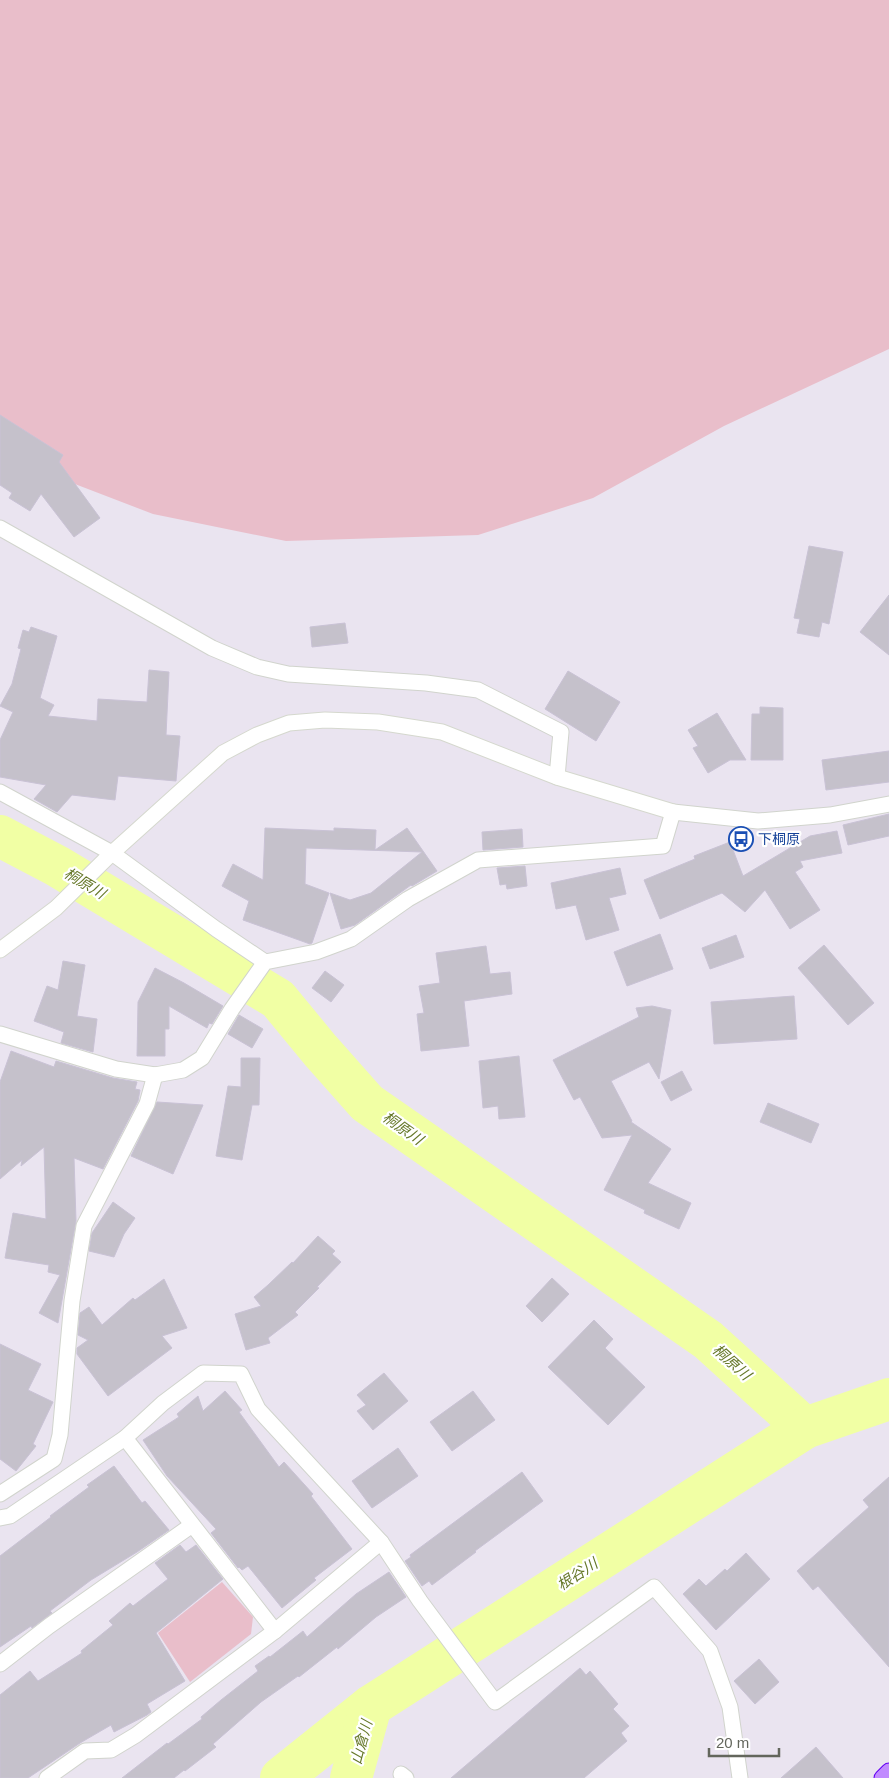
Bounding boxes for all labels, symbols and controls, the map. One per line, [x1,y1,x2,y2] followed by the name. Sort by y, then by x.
[728,826,754,852] bus stop icon: 下桐原
[758,831,800,847] place label: 下桐原
[61,864,110,903] water label: 桐原川
[380,1108,428,1149] water label: 桐原川
[710,1341,756,1385] water label: 桐原川
[553,1554,602,1593] water label: 根谷川
[347,1716,376,1766] water label: 山倉川
[709,1726,779,1758] scale bar
[716,1734,749,1751] text: 20 m

